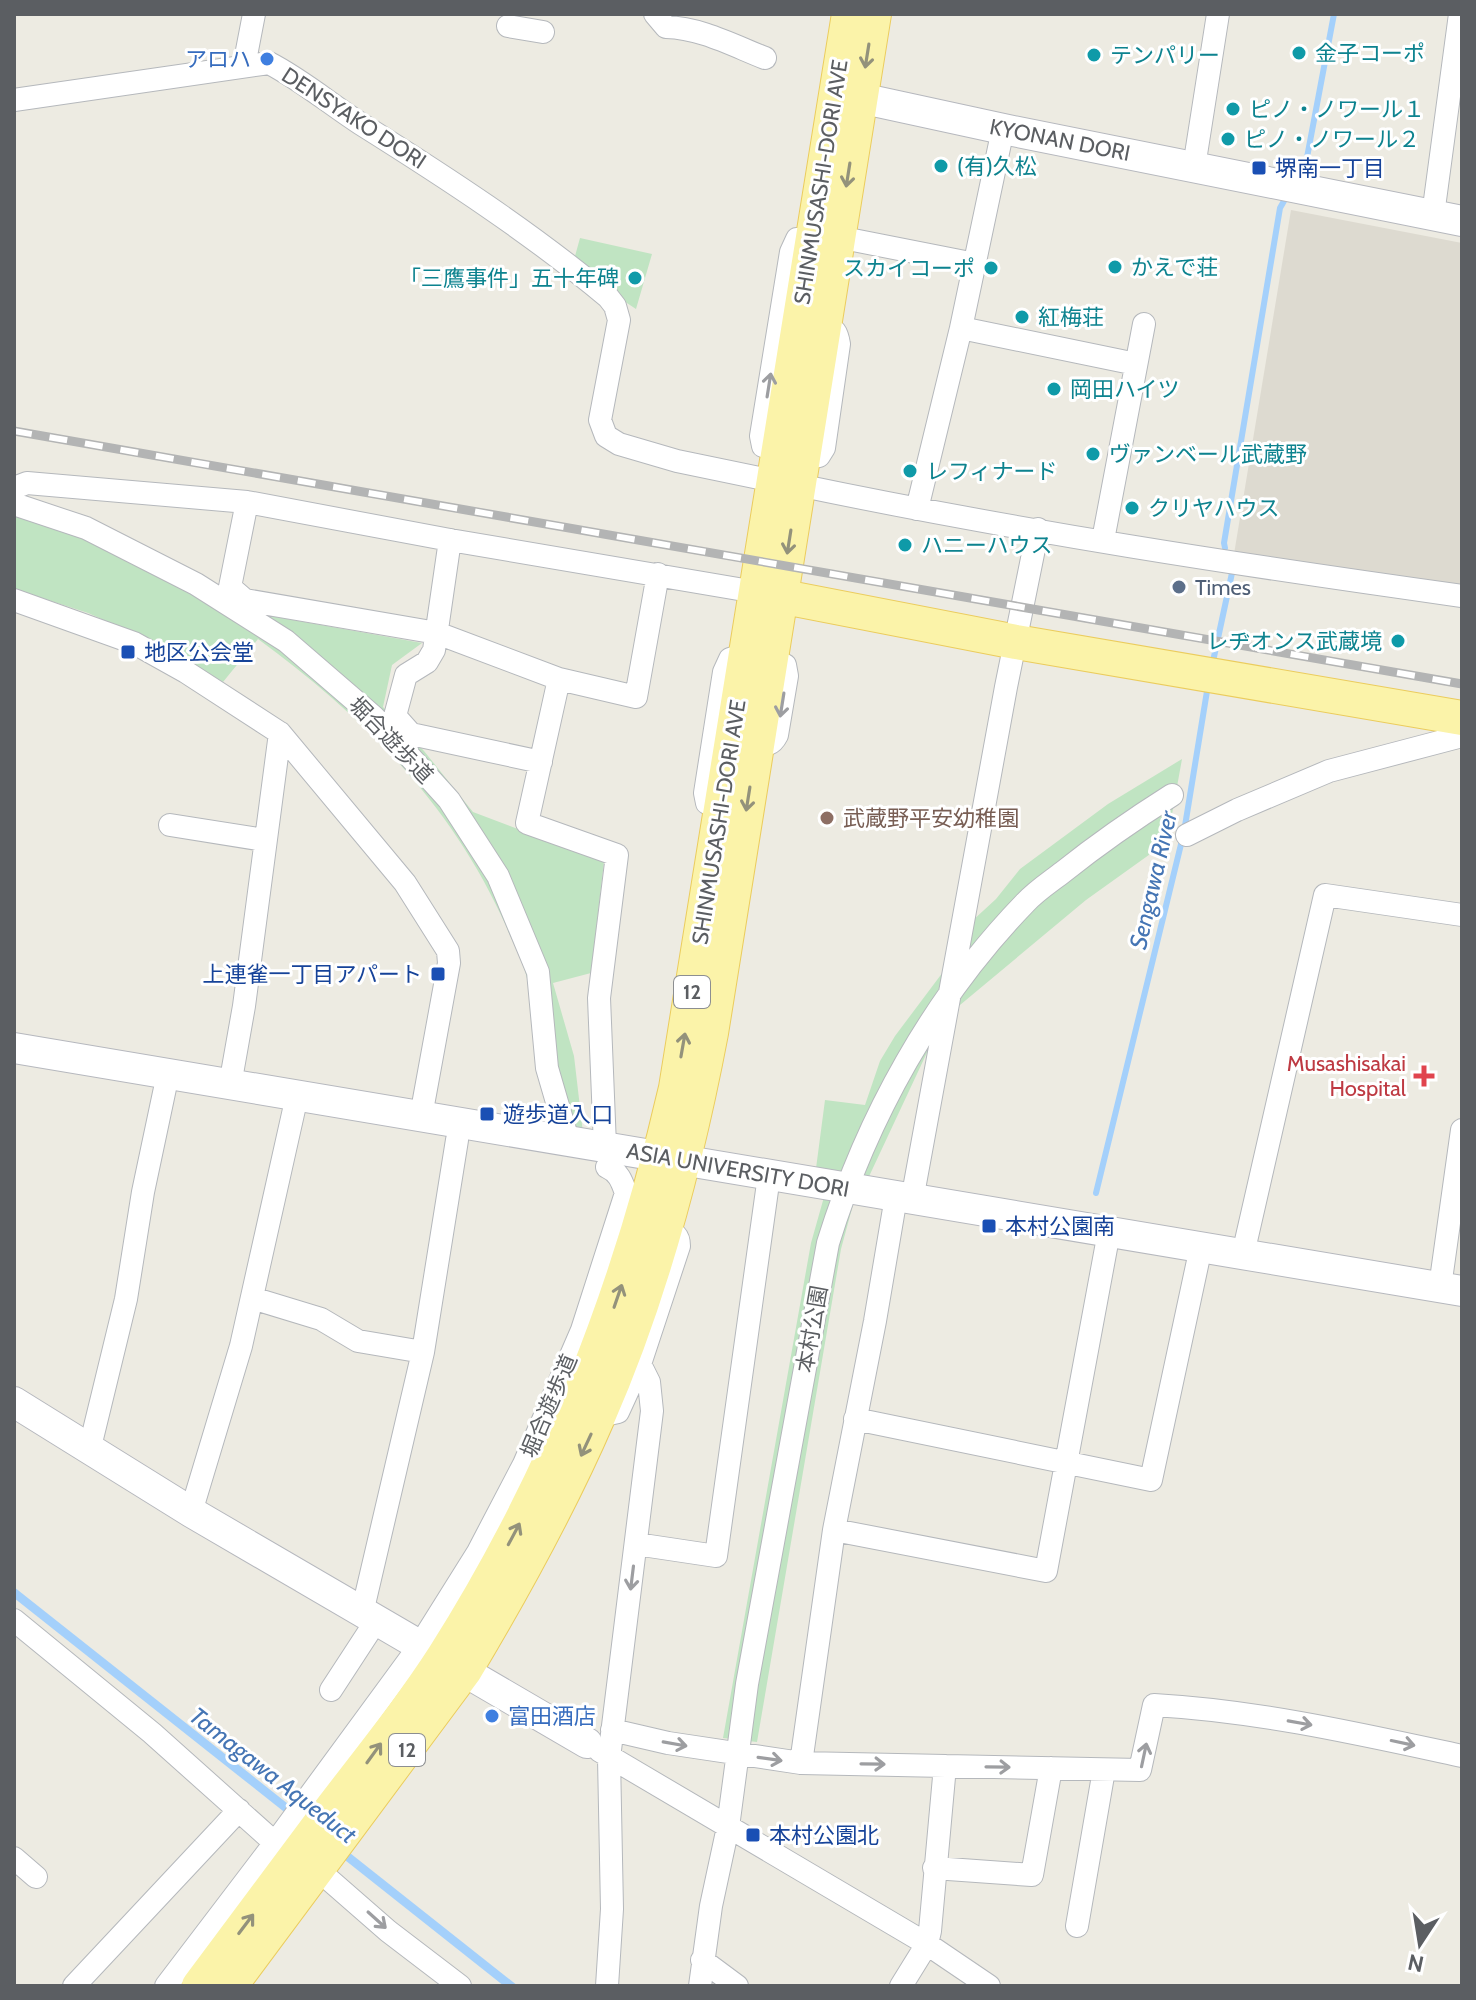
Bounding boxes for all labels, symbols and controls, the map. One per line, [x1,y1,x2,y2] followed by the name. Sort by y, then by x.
[1315,40,1425,67] place label: 金子コーポ
[1110,42,1220,69] place label: テンパリー
[859,43,874,68] one-way arrow
[1290,44,1308,62] marker: 金子コーポ
[185,46,251,73] place label: アロハ
[1085,46,1103,64] marker: テンパリー
[258,50,276,68] marker: アロハ
[788,58,854,306] street label: SHINMUSASHI-DORI AVE
[277,61,431,175] street label: DENSYAKO DORI
[1249,96,1425,123] place label: ピノ・ノワール１
[1224,100,1242,118] marker: ピノ・ノワール１
[987,113,1133,167] street label: KYONAN DORI
[1244,126,1420,153] place label: ピノ・ノワール２
[1219,130,1237,148] marker: ピノ・ノワール２
[957,153,1037,180] place label: (有)久松
[1275,155,1385,182] place label: 堺南一丁目
[932,157,950,175] marker: (有)久松
[1250,159,1268,177] marker: 堺南一丁目
[840,162,855,187] one-way arrow
[1131,254,1218,281] place label: かえで荘
[843,255,975,282] place label: スカイコーポ
[1106,258,1124,276] marker: かえで荘
[982,259,1000,277] marker: スカイコーポ
[399,265,619,292] place label: 「三鷹事件」五十年碑
[626,269,644,287] marker: 「三鷹事件」五十年碑
[1038,304,1104,331] place label: 紅梅荘
[1013,308,1031,326] marker: 紅梅荘
[763,373,778,399] one-way arrow
[1070,376,1180,403] place label: 岡田ハイツ
[1045,380,1063,398] marker: 岡田ハイツ
[1109,441,1307,468] place label: ヴァンベール武蔵野
[1084,445,1102,463] marker: ヴァンベール武蔵野
[926,458,1058,485] place label: レフィナード
[901,462,919,480] marker: レフィナード
[1148,495,1280,522] place label: クリヤハウス
[1123,499,1141,517] marker: クリヤハウス
[781,529,796,554] one-way arrow
[921,532,1053,559] place label: ハニーハウス
[896,536,914,554] marker: ハニーハウス
[1195,574,1251,601] place label: Times
[1170,578,1188,596] marker: Times
[1206,628,1382,655] place label: レヂオンス武蔵境
[1389,632,1407,650] marker: レヂオンス武蔵境
[144,639,254,666] place label: 地区公会堂
[119,643,137,661] marker: 地区公会堂
[343,691,439,789] street label: 堀合遊歩道
[774,692,789,717] one-way arrow
[686,698,752,946] street label: SHINMUSASHI-DORI AVE
[740,786,755,811] one-way arrow
[843,805,1019,832] place label: 武蔵野平安幼稚園
[1123,806,1183,952] water label: Sengawa River
[818,809,836,827] marker: 武蔵野平安幼稚園
[202,961,422,988] place label: 上連雀一丁目アパート
[429,965,447,983] marker: 上連雀一丁目アパート
[674,976,710,1008] road number: 12
[677,1032,692,1058] one-way arrow
[1287,1050,1407,1102] place label: Musashisakai Hospital
[1413,1065,1435,1087] marker: Musashisakai Hospital
[503,1101,613,1128] place label: 遊歩道入口
[478,1105,496,1123] marker: 遊歩道入口
[624,1137,852,1203] street label: ASIA UNIVERSITY DORI
[1005,1213,1115,1240] place label: 本村公園南
[980,1217,998,1235] marker: 本村公園南
[791,1283,833,1375] street label: 本村公園
[612,1284,627,1309] one-way arrow
[515,1350,583,1462] street label: 堀合遊歩道
[577,1433,592,1457] one-way arrow
[506,1523,522,1546] one-way arrow
[624,1565,639,1591] one-way arrow
[184,1701,363,1850] water label: Tamagawa Aqueduct
[508,1703,596,1730] place label: 富田酒店
[483,1707,501,1725] marker: 富田酒店
[1287,1716,1312,1731] one-way arrow
[389,1734,425,1766] road number: 12
[1389,1736,1415,1751] one-way arrow
[662,1737,687,1752] one-way arrow
[366,1742,382,1764] one-way arrow
[1137,1743,1152,1768] one-way arrow
[756,1751,782,1766] one-way arrow
[859,1757,886,1772] one-way arrow
[984,1759,1011,1775] one-way arrow
[769,1822,879,1849] place label: 本村公園北
[744,1826,762,1844] marker: 本村公園北
[1380,1904,1460,1984] north arrow
[366,1910,386,1928] one-way arrow
[237,1914,254,1935] one-way arrow
[1406,1948,1426,1978] text: N

